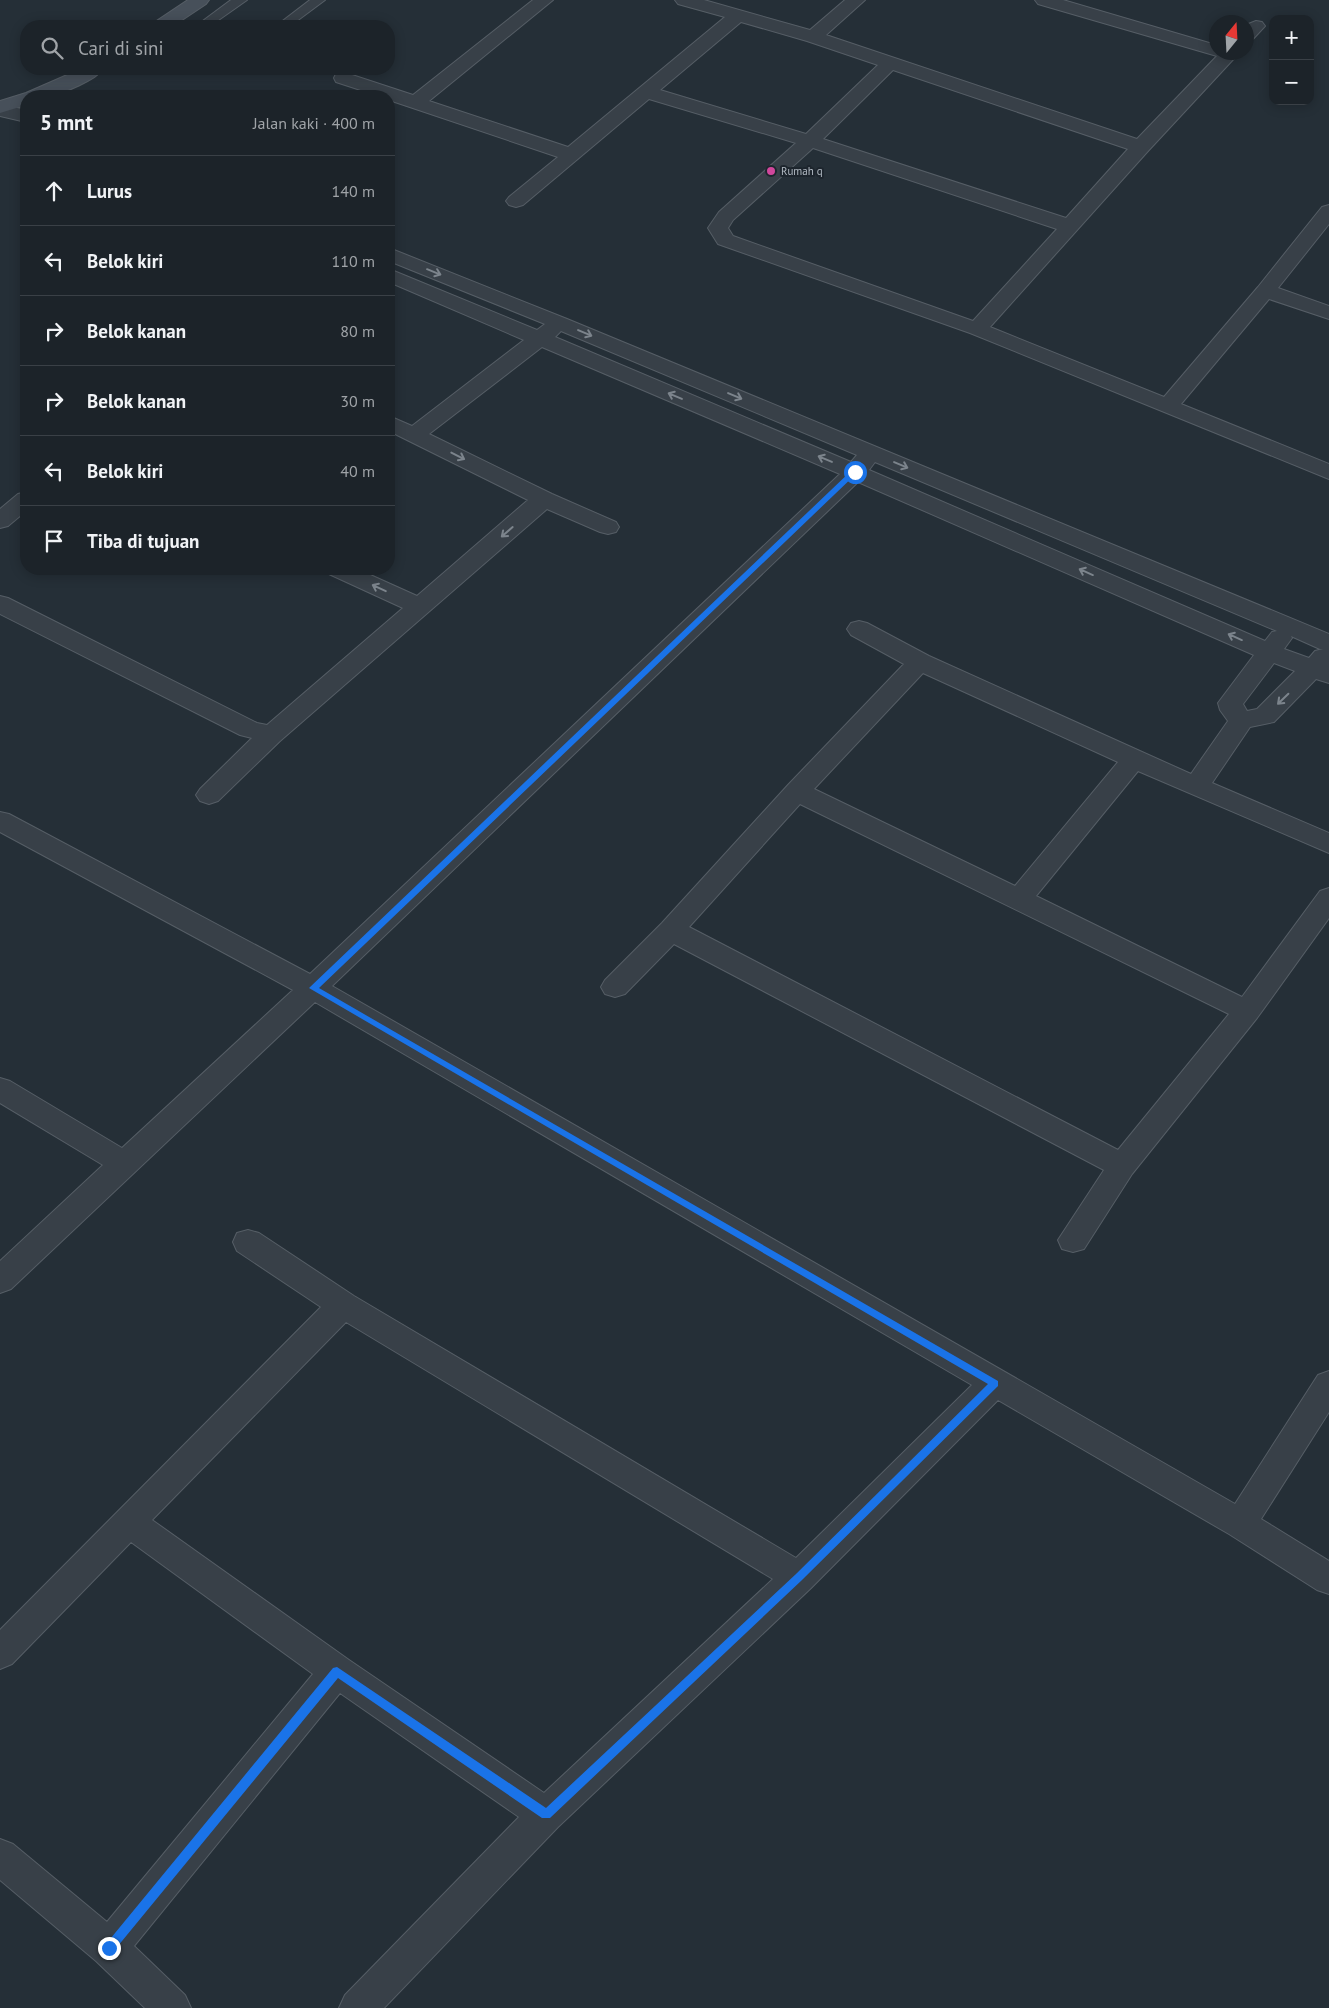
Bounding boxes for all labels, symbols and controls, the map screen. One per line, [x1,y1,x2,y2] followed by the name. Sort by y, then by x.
[1209,15,1254,60] north arrow
[1269,15,1314,105] map controls
[1269,15,1314,60] button: +
[20,20,395,75] search box
[38,34,66,62] icon: search
[78,36,164,60] text: Cari di sini
[1269,60,1314,105] button: −
[40,109,93,136] text: 5 mnt
[253,113,375,133] text: Jalan kaki · 400 m
[781,164,823,178] place label: Rumah q
[765,165,777,177] marker: Rumah q
[40,177,68,205] icon: ahead
[87,179,132,203] text: Lurus
[332,181,375,201] text: 140 m
[40,247,68,275] icon: left
[87,249,163,273] text: Belok kiri
[332,251,375,271] text: 110 m
[426,268,441,278] one-way arrow
[40,317,68,345] icon: right
[87,319,186,343] text: Belok kanan
[340,321,375,341] text: 80 m
[577,330,592,339] one-way arrow
[40,387,68,415] icon: right
[87,389,186,413] text: Belok kanan
[668,390,683,400] one-way arrow
[340,391,375,411] text: 30 m
[727,391,742,401] one-way arrow
[450,452,465,461] one-way arrow
[818,453,833,463] one-way arrow
[40,457,68,485] icon: left
[87,459,163,483] text: Belok kiri
[893,460,908,470] one-way arrow
[340,461,375,481] text: 40 m
[844,461,867,484] route start
[500,526,513,537] one-way arrow
[40,527,68,555] icon: arrive
[87,529,199,553] text: Tiba di tujuan
[1079,567,1094,577] one-way arrow
[372,583,387,592] one-way arrow
[1228,632,1243,642] one-way arrow
[1276,693,1289,705] one-way arrow
[98,1937,121,1960] route end

